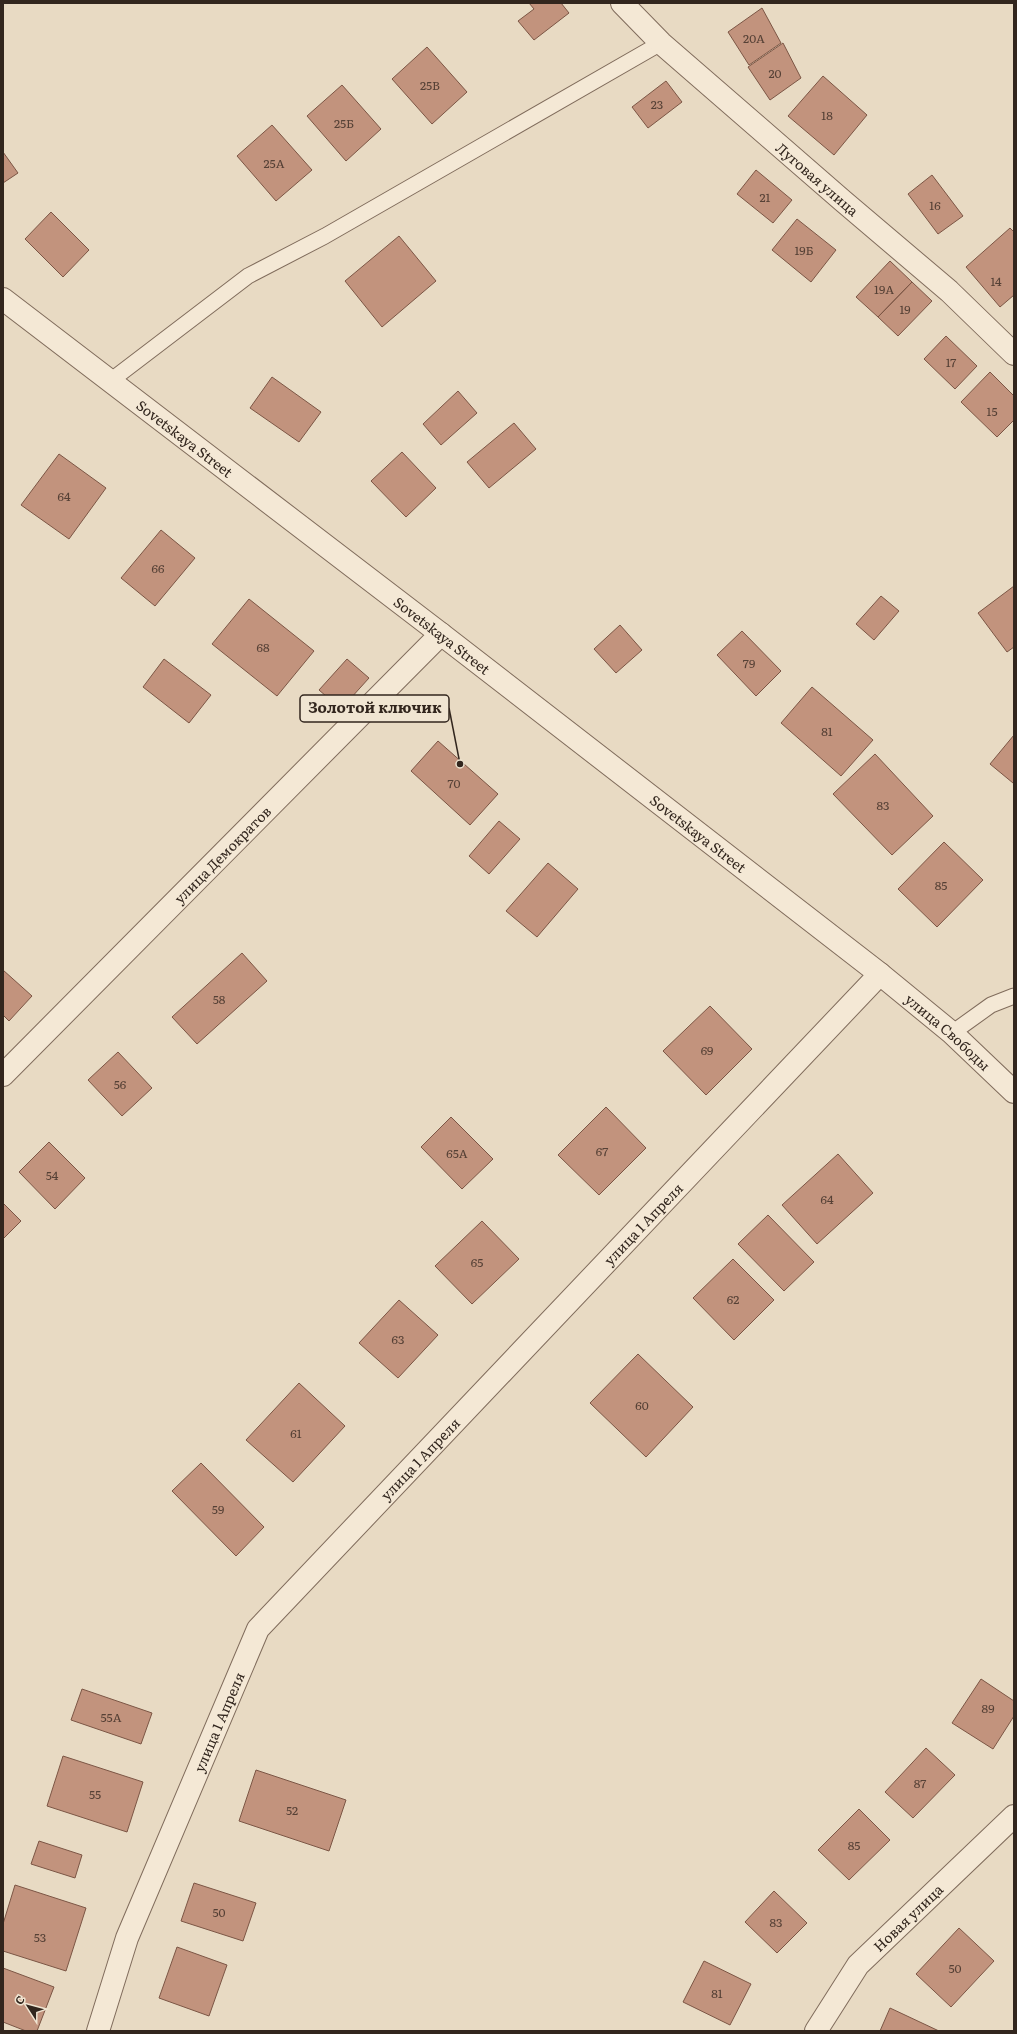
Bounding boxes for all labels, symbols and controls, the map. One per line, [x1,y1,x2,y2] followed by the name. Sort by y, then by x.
[743,29,765,47] house number: 20А
[768,64,782,82] house number: 20
[420,76,440,94] house number: 25В
[651,95,663,113] house number: 23
[821,106,833,124] house number: 18
[334,114,354,132] house number: 25Б
[772,137,863,220] street label: Луговая улица
[263,154,285,172] house number: 25А
[760,188,771,206] house number: 21
[929,196,941,214] house number: 16
[794,241,814,259] house number: 19Б
[990,272,1002,290] house number: 14
[874,280,894,298] house number: 19А
[899,300,911,318] house number: 19
[946,353,956,371] house number: 17
[132,395,238,482] street label: Sovetskaya Street
[987,402,997,420] house number: 15
[57,487,71,505] house number: 64
[152,559,165,577] house number: 66
[390,592,495,679] street label: Sovetskaya Street
[256,638,270,656] house number: 68
[743,654,755,672] house number: 79
[300,695,449,722] callout: Золотой ключик
[308,695,442,718] text: Золотой ключик
[821,722,833,740] house number: 81
[447,774,461,792] house number: 70
[646,790,751,877] street label: Sovetskaya Street
[876,796,890,814] house number: 83
[169,801,275,908] street label: улица Демократов
[935,876,947,894] house number: 85
[901,989,995,1075] street label: улица Свободы
[213,990,226,1008] house number: 58
[701,1041,713,1059] house number: 69
[114,1075,127,1093] house number: 56
[596,1142,608,1160] house number: 67
[446,1144,468,1162] house number: 65А
[46,1166,59,1184] house number: 54
[599,1178,687,1269] street label: улица 1 Апреля
[820,1190,834,1208] house number: 64
[471,1253,483,1271] house number: 65
[727,1290,739,1308] house number: 62
[392,1330,404,1348] house number: 63
[635,1396,649,1414] house number: 60
[376,1413,464,1504] street label: улица 1 Апреля
[290,1424,302,1442] house number: 61
[212,1500,224,1518] house number: 59
[188,1669,249,1775] street label: улица 1 Апреля
[982,1699,994,1717] house number: 89
[100,1708,122,1726] house number: 55А
[914,1774,926,1792] house number: 87
[89,1785,101,1803] house number: 55
[286,1801,298,1819] house number: 52
[848,1836,860,1854] house number: 85
[868,1879,947,1956] street label: Новая улица
[212,1903,226,1921] house number: 50
[769,1913,783,1931] house number: 83
[34,1928,46,1946] house number: 53
[948,1959,962,1977] house number: 50
[711,1984,723,2002] house number: 81
[8,1986,48,2026] north arrow
[10,1992,28,2007] text: С

